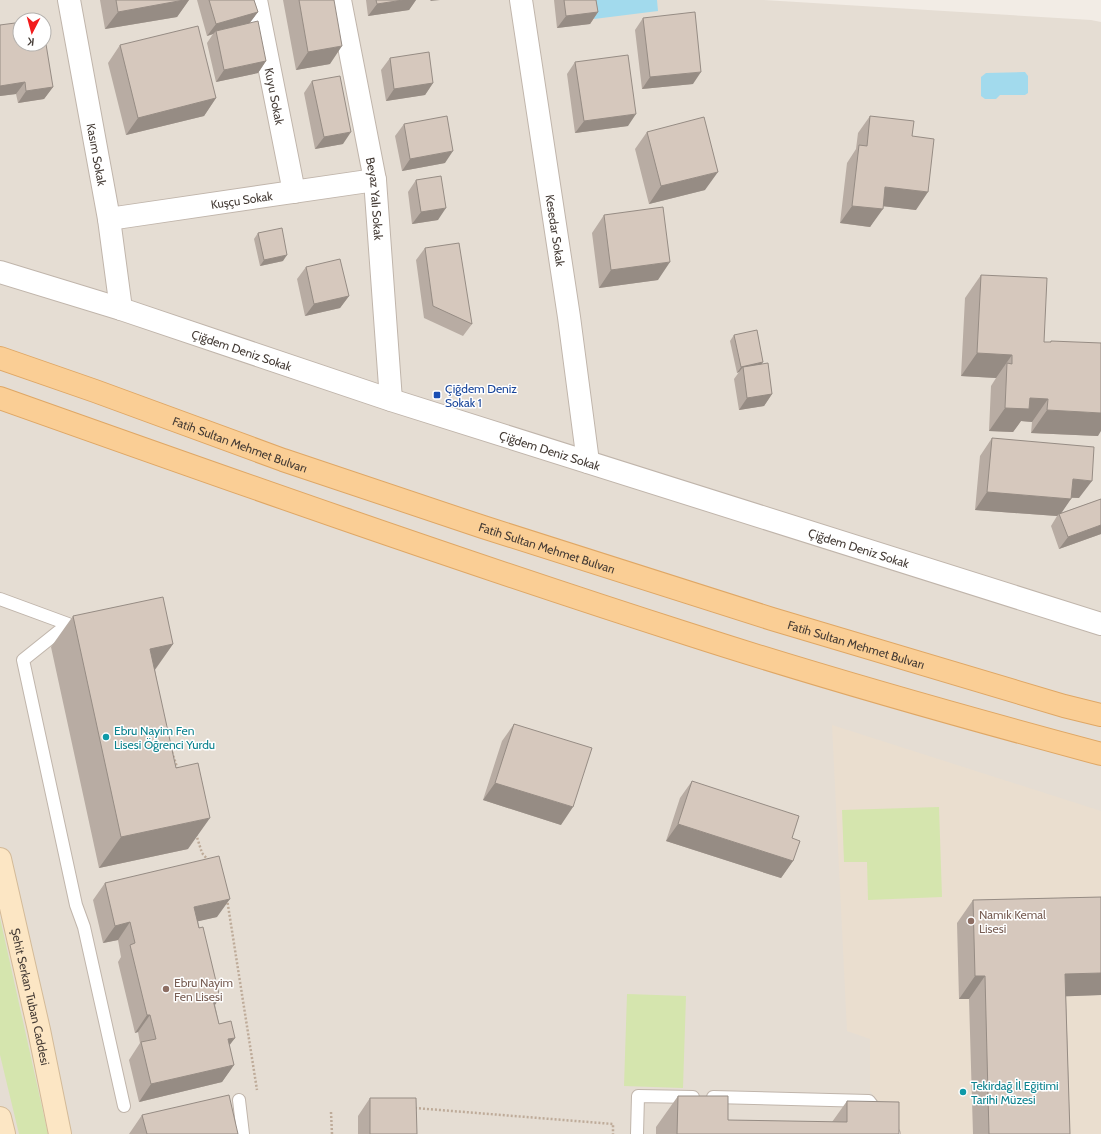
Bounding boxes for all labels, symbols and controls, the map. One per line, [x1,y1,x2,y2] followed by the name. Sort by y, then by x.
[12,12,52,52] north arrow
[27,35,35,49] text: K
[262,66,288,127] street label: Kuyu Sokak
[84,122,110,188] street label: Kasım Sokak
[363,156,387,241] street label: Beyaz Yalı Sokak
[210,188,274,212] street label: Kuşçu Sokak
[543,193,569,268] street label: Kesedar Sokak
[190,326,294,374] street label: Çiğdem Deniz Sokak
[445,381,517,410] place label: Çiğdem Deniz Sokak 1
[432,390,442,400] marker: Çiğdem Deniz Sokak 1
[171,413,309,475] street label: Fatih Sultan Mehmet Bulvarı
[498,427,603,473] street label: Çiğdem Deniz Sokak
[477,519,617,576] street label: Fatih Sultan Mehmet Bulvarı
[807,525,912,571] street label: Çiğdem Deniz Sokak
[786,617,927,672] street label: Fatih Sultan Mehmet Bulvarı
[114,723,215,752] place label: Ebru Nayim Fen Lisesi Öğrenci Yurdu
[101,732,111,742] marker: Ebru Nayim Fen Lisesi Öğrenci Yurdu
[979,907,1046,936] place label: Namık Kemal Lisesi
[966,916,976,926] marker: Namık Kemal Lisesi
[8,926,53,1066] street label: Şehit Serkan Tuban Caddesi
[174,975,233,1004] place label: Ebru Nayim Fen Lisesi
[161,984,171,994] marker: Ebru Nayim Fen Lisesi
[971,1078,1059,1107] place label: Tekirdağ İl Eğitimi Tarihi Müzesi
[958,1087,968,1097] marker: Tekirdağ İl Eğitimi Tarihi Müzesi

